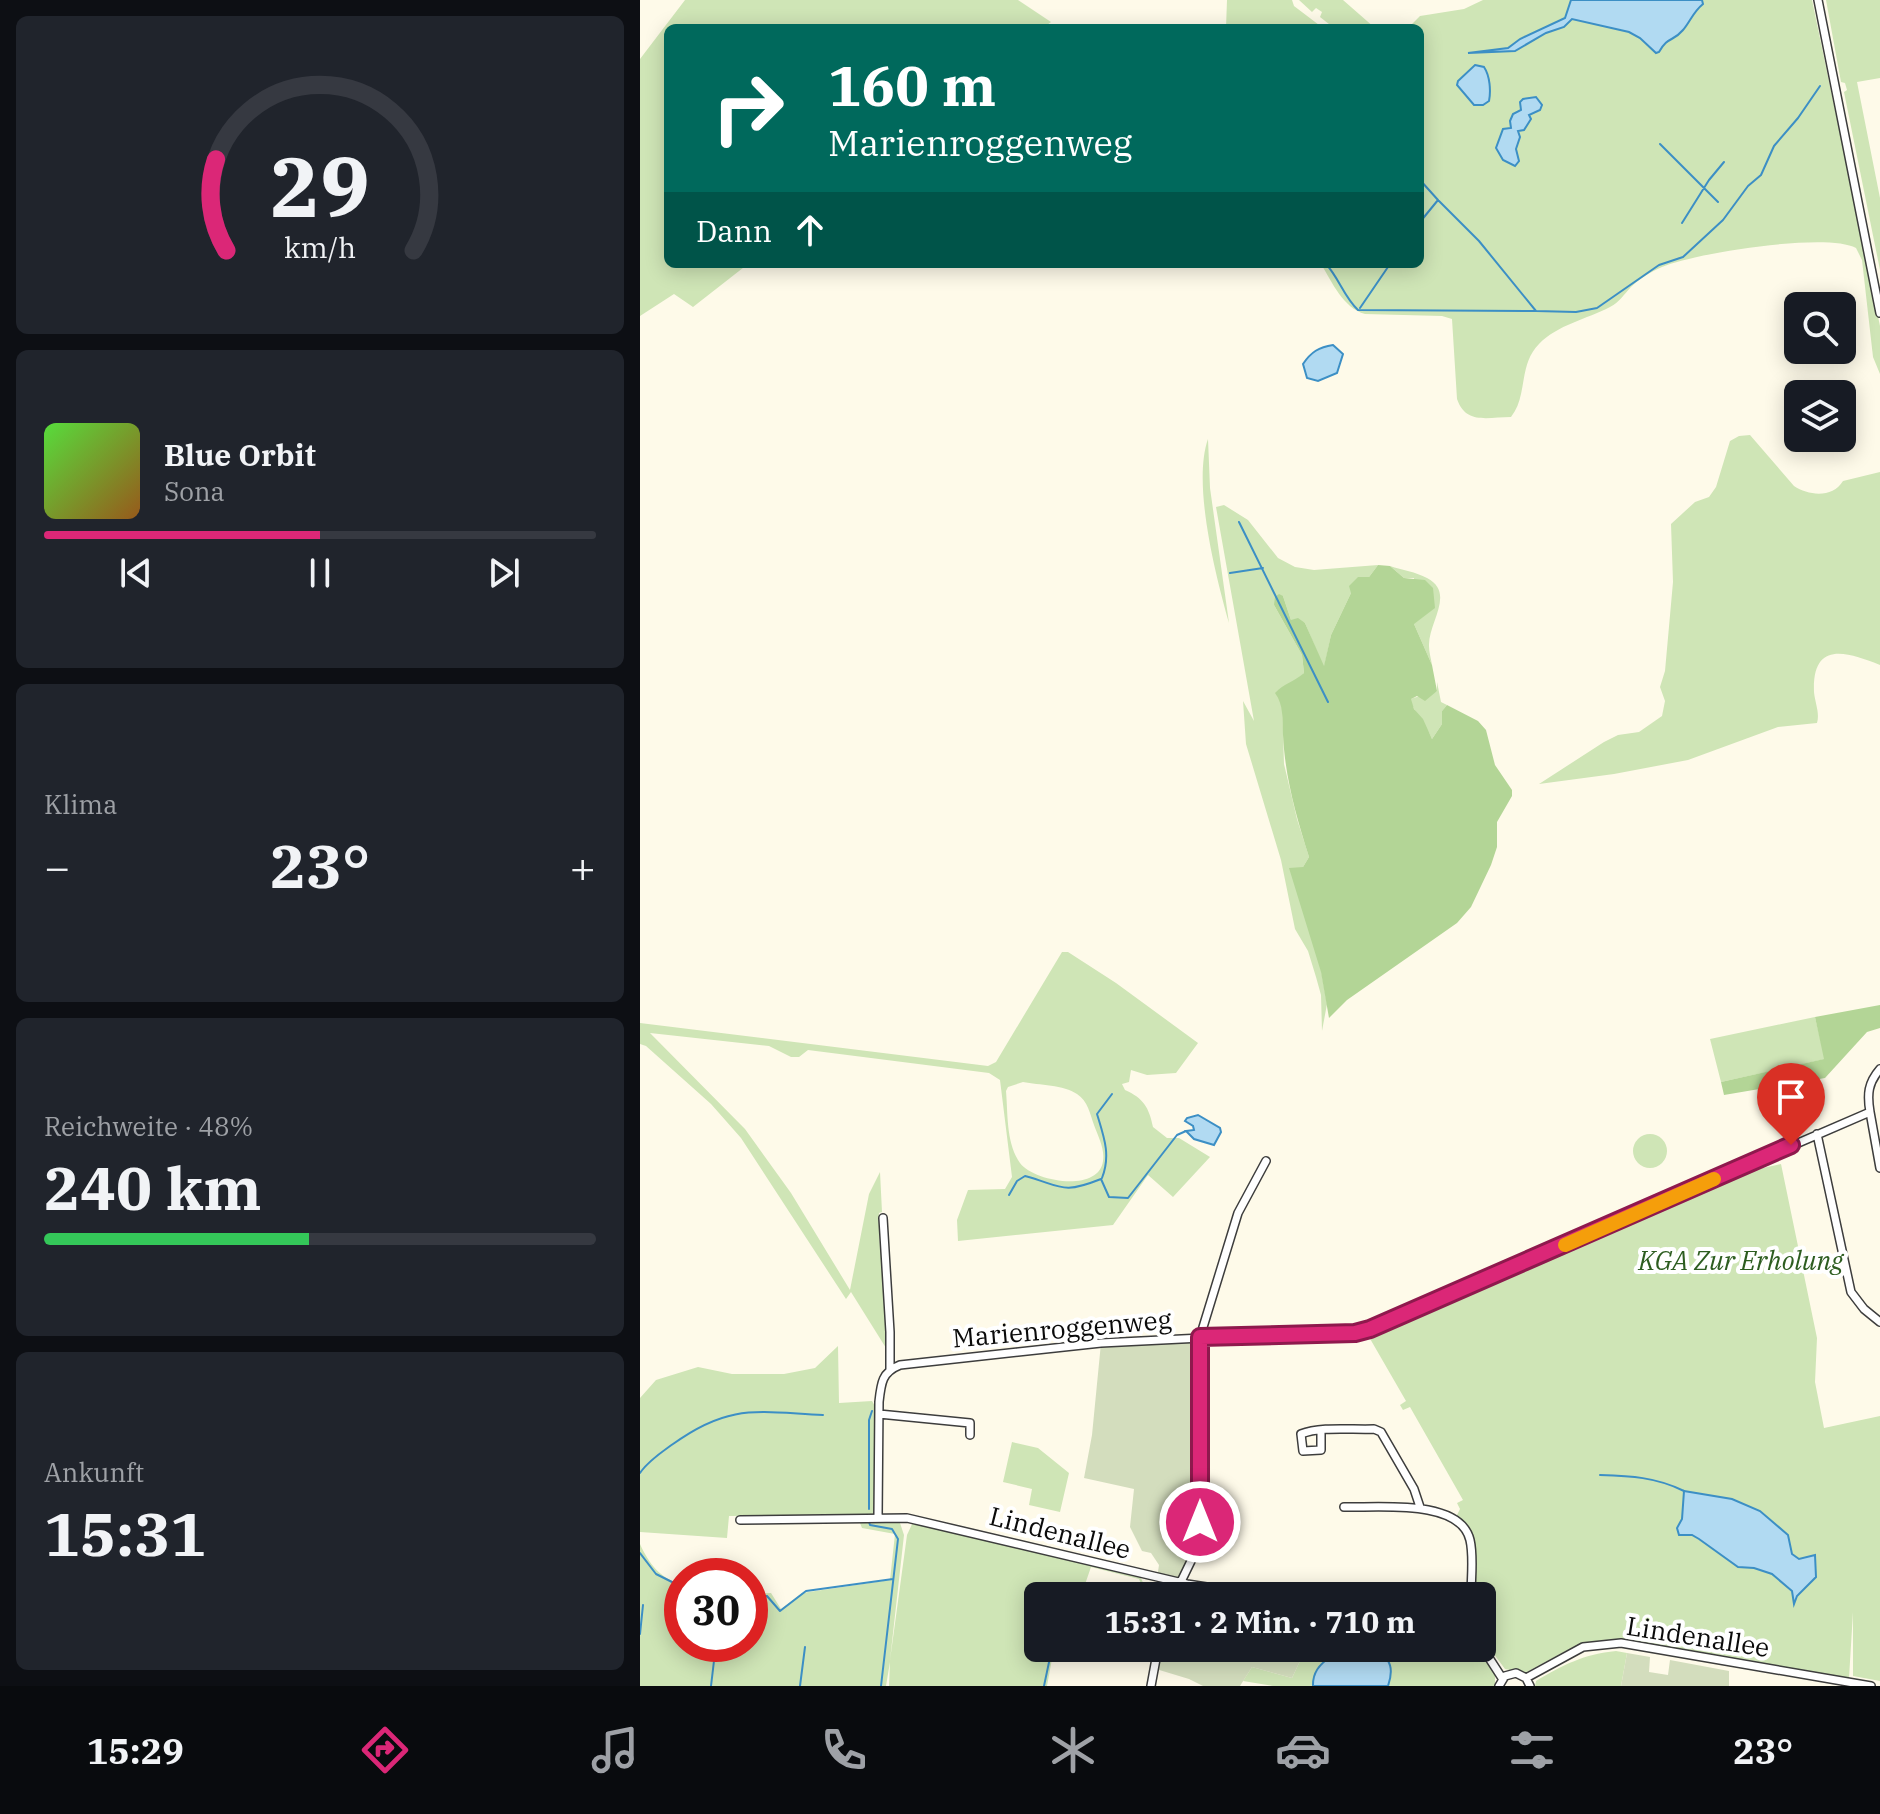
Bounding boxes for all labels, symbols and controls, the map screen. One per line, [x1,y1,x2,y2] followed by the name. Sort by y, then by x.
[828,49,996,121] text: 160 m
[696,56,800,160] icon: right
[828,119,1132,166] text: Marienroggenweg
[270,132,370,240] text: 29
[788,208,832,252] icon: ahead
[696,211,772,250] text: Dann
[284,229,356,266] text: km/h
[1784,292,1856,452] map controls
[1784,292,1856,364] button: search
[1784,380,1856,452] button: layers
[164,435,316,474] text: Blue Orbit
[164,474,225,508] text: Sona
[114,551,158,595] icon: previous
[298,551,342,595] icon: pause
[482,551,526,595] icon: next
[44,787,117,821] text: Klima
[270,826,370,905] text: 23°
[44,838,70,895] text: −
[570,838,596,895] text: +
[1757,1063,1825,1145] pin
[1769,1075,1813,1119] icon: arrive
[44,1109,253,1143] text: Reichweite · 48%
[44,1148,262,1227] text: 240 km
[1637,1243,1844,1277] park label: KGA Zur Erholung
[951,1301,1173,1355] street label: Marienroggenweg
[44,1455,144,1489] text: Ankunft
[1158,1480,1242,1564] position arrow
[44,1494,206,1573] text: 15:31
[986,1498,1134,1566] street label: Lindenallee
[664,1558,768,1662] speed limit sign: 30
[1105,1602,1415,1641] text: 15:31 · 2 Min. · 710 m
[1624,1608,1772,1664] street label: Lindenallee
[357,1722,413,1778] icon: directions
[587,1722,643,1778] icon: music
[816,1722,872,1778] icon: phone
[1045,1722,1101,1778] icon: climate
[1275,1722,1331,1778] icon: car
[1504,1722,1560,1778] icon: filters
[87,1727,184,1774] text: 15:29
[1733,1727,1793,1774] text: 23°

